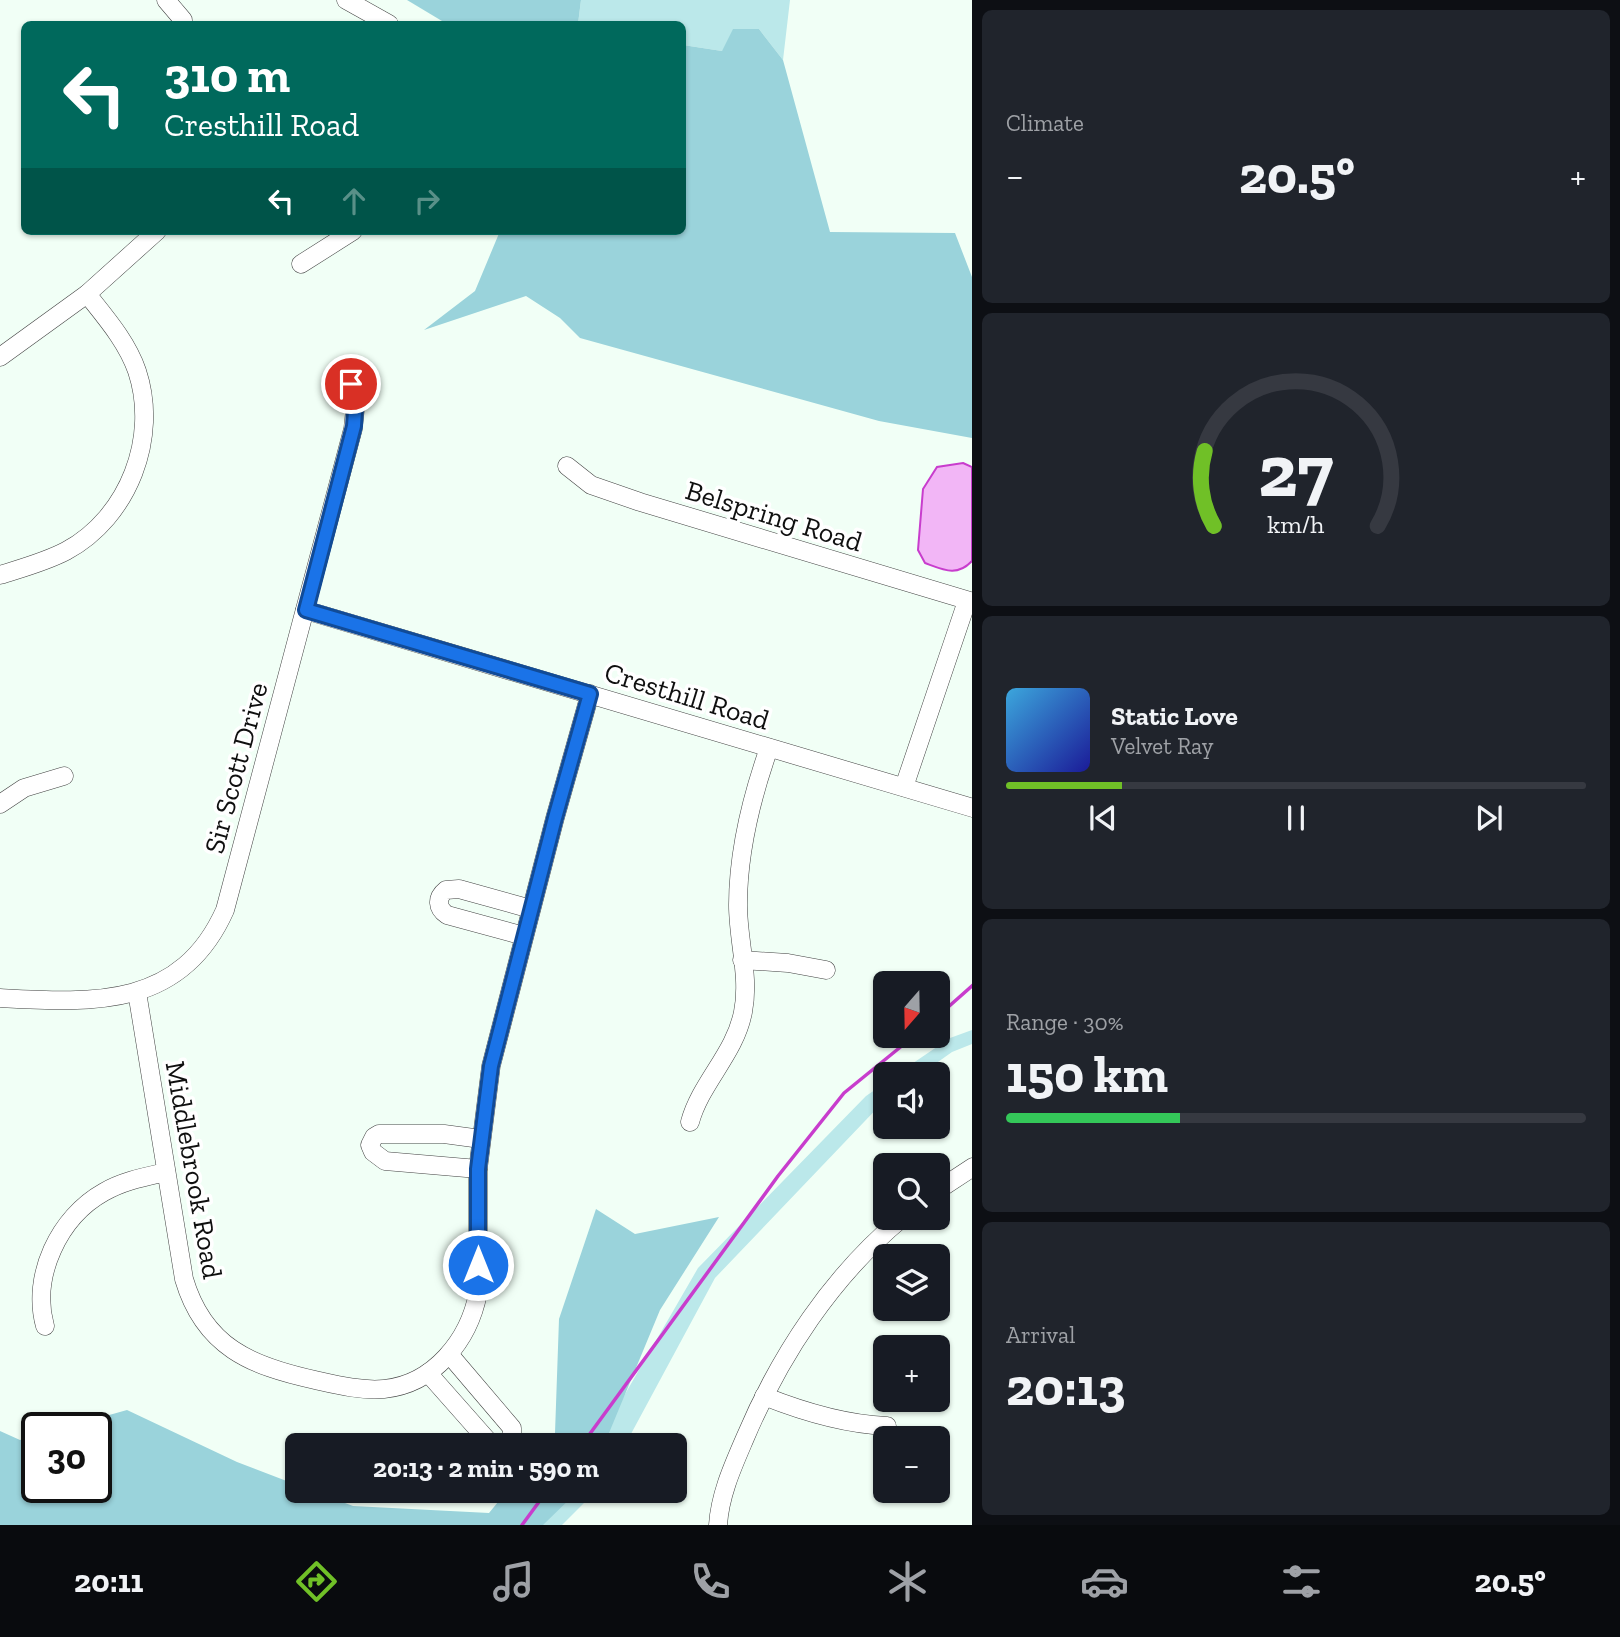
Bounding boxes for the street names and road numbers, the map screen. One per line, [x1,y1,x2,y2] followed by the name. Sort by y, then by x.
[682,474,866,558] street label: Belspring Road
[601,655,773,737] street label: Cresthill Road
[197,679,275,857] street label: Sir Scott Drive
[159,1059,229,1281] street label: Middlebrook Road

